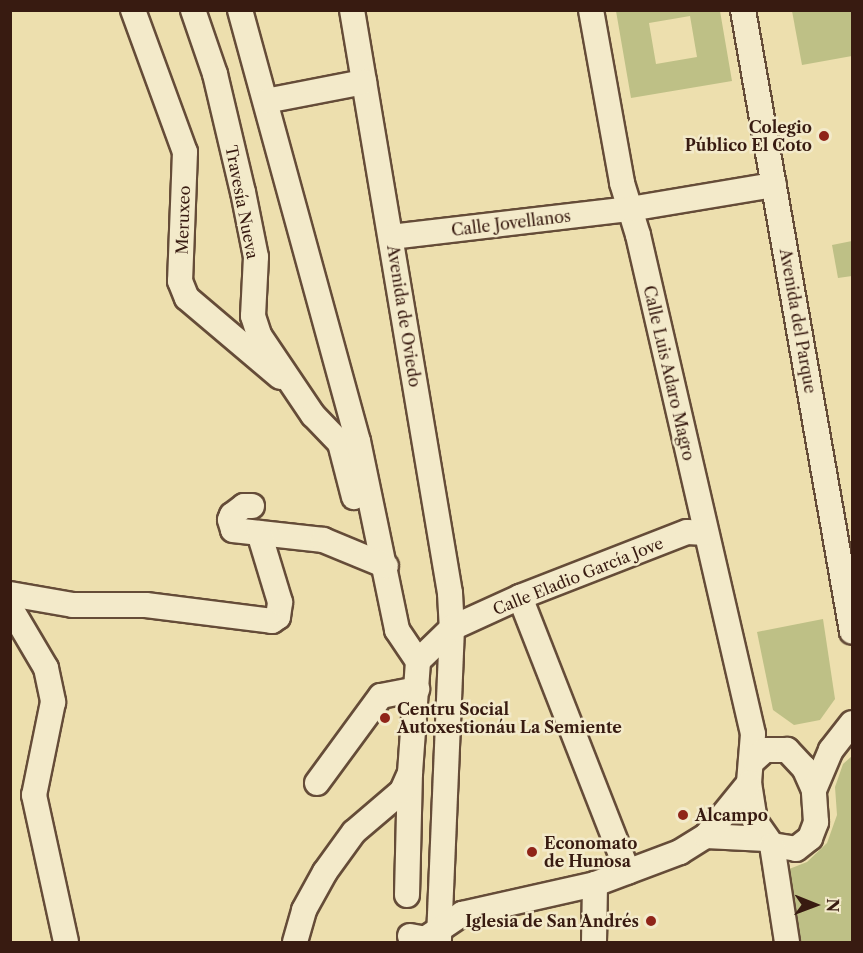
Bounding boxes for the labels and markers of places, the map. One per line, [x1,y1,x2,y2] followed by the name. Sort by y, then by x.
[685,117,812,155] place label: Colegio Público El Coto
[817,129,831,143] marker: Colegio Público El Coto
[397,699,622,737] place label: Centru Social Autoxestionáu La Semiente
[378,711,392,725] marker: Centru Social Autoxestionáu La Semiente
[695,805,768,825] place label: Alcampo
[676,808,690,822] marker: Alcampo
[544,833,638,871] place label: Economato de Hunosa
[525,845,539,859] marker: Economato de Hunosa
[464,911,639,931] place label: Iglesia de San Andrés
[644,914,658,928] marker: Iglesia de San Andrés

